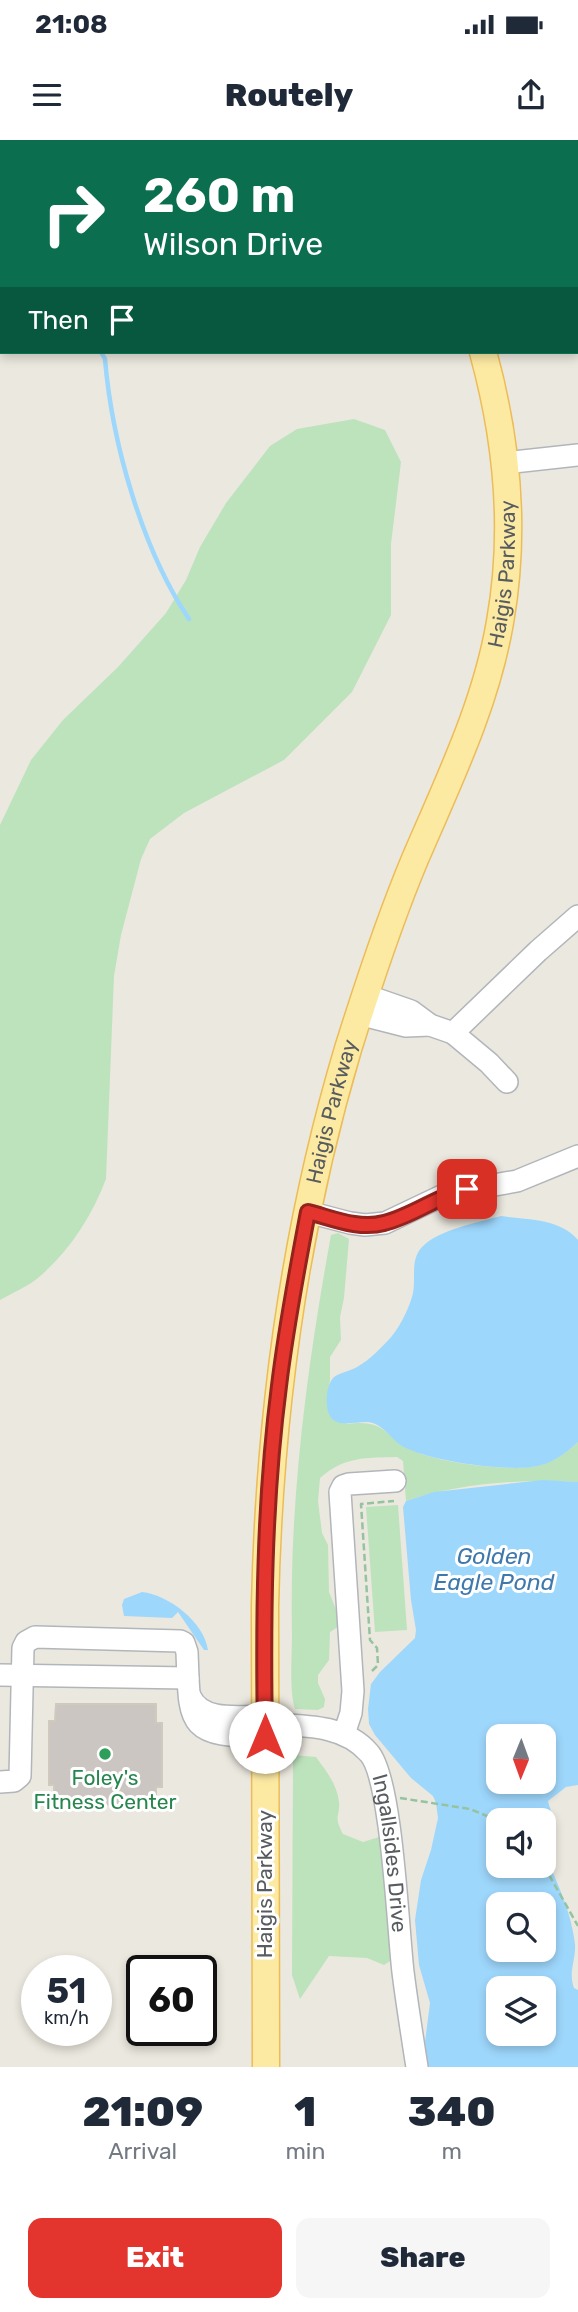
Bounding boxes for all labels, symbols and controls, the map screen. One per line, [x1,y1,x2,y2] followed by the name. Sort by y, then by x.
[35,9,108,40] text: 21:08
[28,76,66,114] icon: menu
[225,76,353,114] text: Routely
[512,76,550,114] icon: share
[143,166,295,224] text: 260 m
[28,168,119,259] icon: right
[143,225,323,263] text: Wilson Drive
[103,301,141,339] icon: arrive
[28,305,89,336] text: Then
[482,499,520,650] street label: Haigis Parkway
[301,1036,362,1186] street label: Haigis Parkway
[437,1159,497,1219] pin
[448,1170,486,1208] icon: arrive
[434,1542,555,1596] water label: Golden Eagle Pond
[228,1700,302,1774] position arrow
[486,1724,556,1794] north arrow
[486,1724,556,2046] map controls
[97,1746,113,1762] marker: Foley's Fitness Center
[34,1765,176,1814] place label: Foley's Fitness Center
[367,1771,412,1933] street label: Ingallsides Drive
[486,1808,556,1878] button: sound
[252,1809,277,1958] street label: Haigis Parkway
[486,1892,556,1962] button: search
[126,1955,217,2046] speed limit sign: 60
[47,1970,86,2012] text: 51
[486,1976,556,2046] button: layers
[44,2007,89,2029] text: km/h
[82,2087,203,2137] text: 21:09
[294,2087,316,2137] text: 1
[408,2087,496,2137] text: 340
[108,2137,177,2165] text: Arrival
[285,2137,325,2165] text: min
[441,2137,462,2165] text: m
[28,2218,282,2298] button: Exit
[296,2218,550,2298] button: Share

